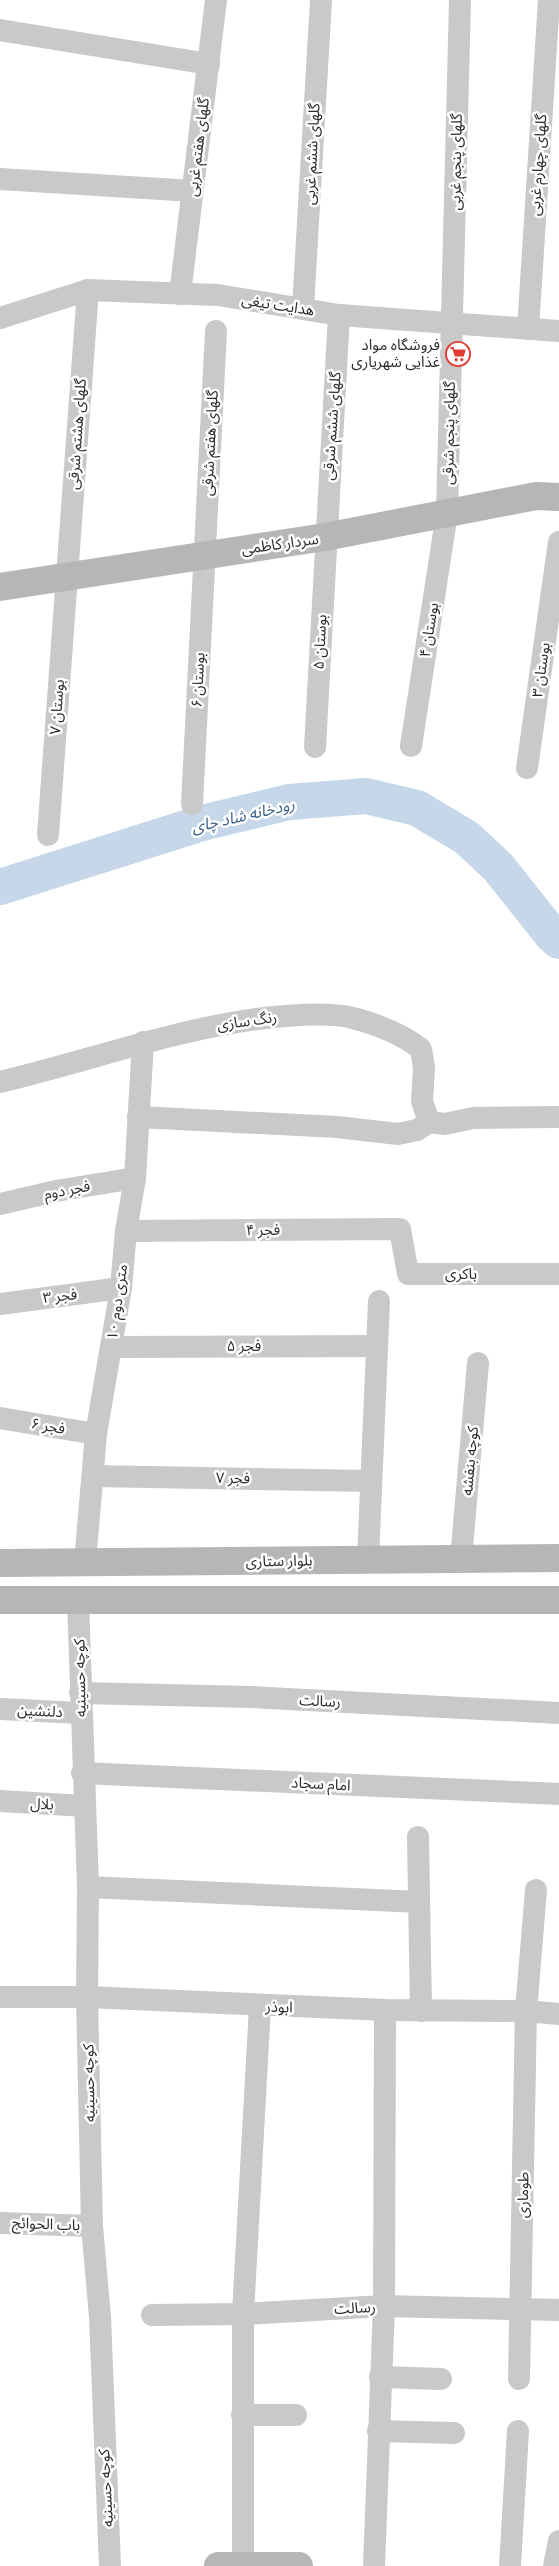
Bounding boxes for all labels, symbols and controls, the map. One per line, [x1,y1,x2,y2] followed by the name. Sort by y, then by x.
[184,96,215,198] street label: گلهای هفتم غربی
[301,102,326,206] street label: گلهای ششم غربی
[447,113,468,211] street label: گلهای پنجم غربی
[526,113,553,217] street label: گلهای چهارم غربی
[240,291,316,322] street label: هدایت تیغی
[351,337,440,373] place label: فروشگاه مواد غذایی شهریاری
[445,341,471,367] supermarket icon: فروشگاه مواد غذایی شهریاری
[320,370,347,481] street label: گلهای ششم شرقی
[65,377,92,490] street label: گلهای هشتم شرقی
[440,380,461,485] street label: گلهای پنجم شرقی
[199,389,224,497] street label: گلهای هفتم شرقی
[241,531,320,560] street label: سردار کاظمی
[417,601,444,659] street label: بوستان ۴
[311,614,332,670] street label: بوستان ۵
[529,642,556,699] street label: بوستان ۳
[189,652,210,708] street label: بوستان ۶
[47,679,70,735] street label: بوستان ۷
[190,795,297,839] water label: رودخانه شاد چای
[216,1009,278,1036] street label: رنگ سازی
[42,1178,92,1205] street label: فجر دوم
[246,1222,281,1241] street label: فجر ۴
[104,1263,133,1341] street label: ۱۰ متری دوم
[445,1266,477,1285] street label: باکری
[42,1286,79,1309] street label: فجر ۳
[227,1338,261,1357] street label: فجر ۵
[29,1415,67,1440] street label: فجر ۶
[459,1425,484,1497] street label: کوچه بنفشه
[216,1470,251,1489] street label: فجر ۷
[245,1552,313,1573] street label: بلوار ستاری
[71,1638,92,1717] street label: کوچه حسینیه
[299,1692,341,1713] street label: رسالت
[17,1702,63,1723] street label: دلنشین
[291,1774,351,1797] street label: امام سجاد
[30,1795,54,1816] street label: بلال
[264,1998,293,2018] street label: ابوذر
[80,2043,101,2122] street label: کوچه حسینیه
[515,2172,534,2218] street label: طوماری
[11,2215,80,2237] street label: باب الحوائج
[334,2299,376,2320] street label: رسالت
[96,2448,119,2527] street label: کوچه حسینیه

